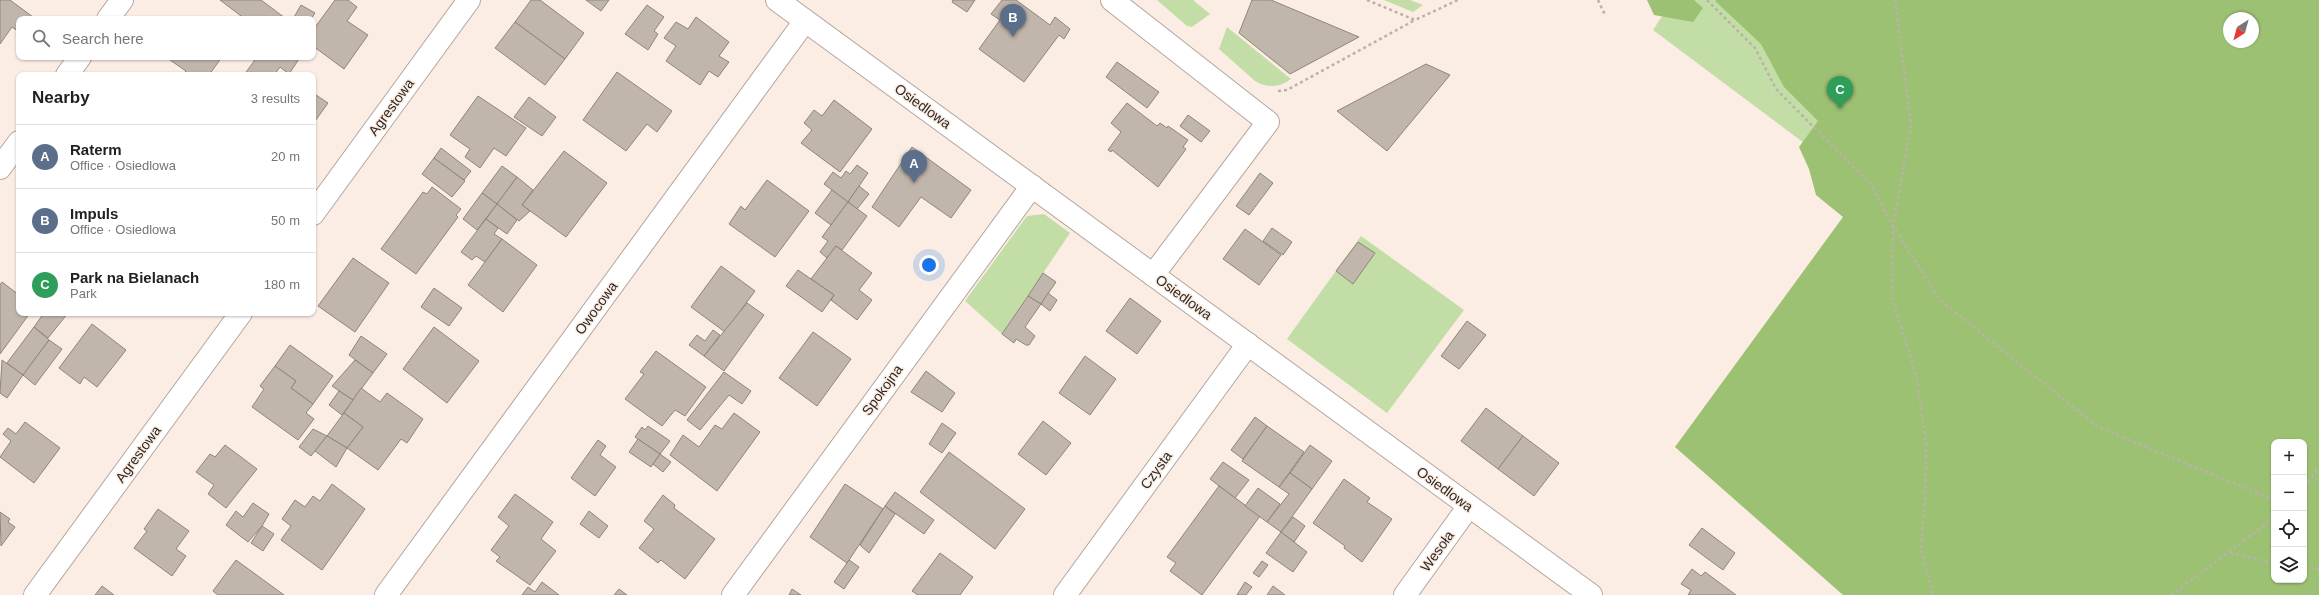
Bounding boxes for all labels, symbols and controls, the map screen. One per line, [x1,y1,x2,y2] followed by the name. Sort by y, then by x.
[1000,4,1026,37] pin: B
[2223,12,2259,48] north arrow
[16,16,316,60] search box
[30,27,52,49] icon: search
[62,30,144,47] text: Search here
[365,75,417,138] street label: Agrestowa
[1827,76,1853,109] pin: C
[892,80,954,132] street label: Osiedlowa
[32,88,90,107] text: Nearby
[251,91,300,106] text: 3 results
[70,141,122,158] text: Raterm
[40,149,50,164] text: A
[271,149,300,164] text: 20 m
[901,150,927,183] pin: A
[70,158,176,173] text: Office · Osiedlowa
[70,205,118,222] text: Impuls
[40,213,50,228] text: B
[271,213,300,228] text: 50 m
[70,222,176,237] text: Office · Osiedlowa
[919,255,939,275] your location
[70,269,199,286] text: Park na Bielanach
[1153,271,1215,323] street label: Osiedlowa
[40,277,50,292] text: C
[264,277,300,292] text: 180 m
[571,278,621,338] street label: Owocowa
[70,286,97,301] text: Park
[858,362,906,418] street label: Spokojna
[112,422,164,485] street label: Agrestowa
[2271,439,2307,583] map controls
[2271,439,2307,475] button: +
[1137,448,1175,492] street label: Czysta
[1414,463,1476,515] street label: Osiedlowa
[2271,475,2307,511] button: −
[2271,511,2307,547] button: locate
[1417,527,1457,574] street label: Wesoła
[2271,547,2307,583] button: layers

